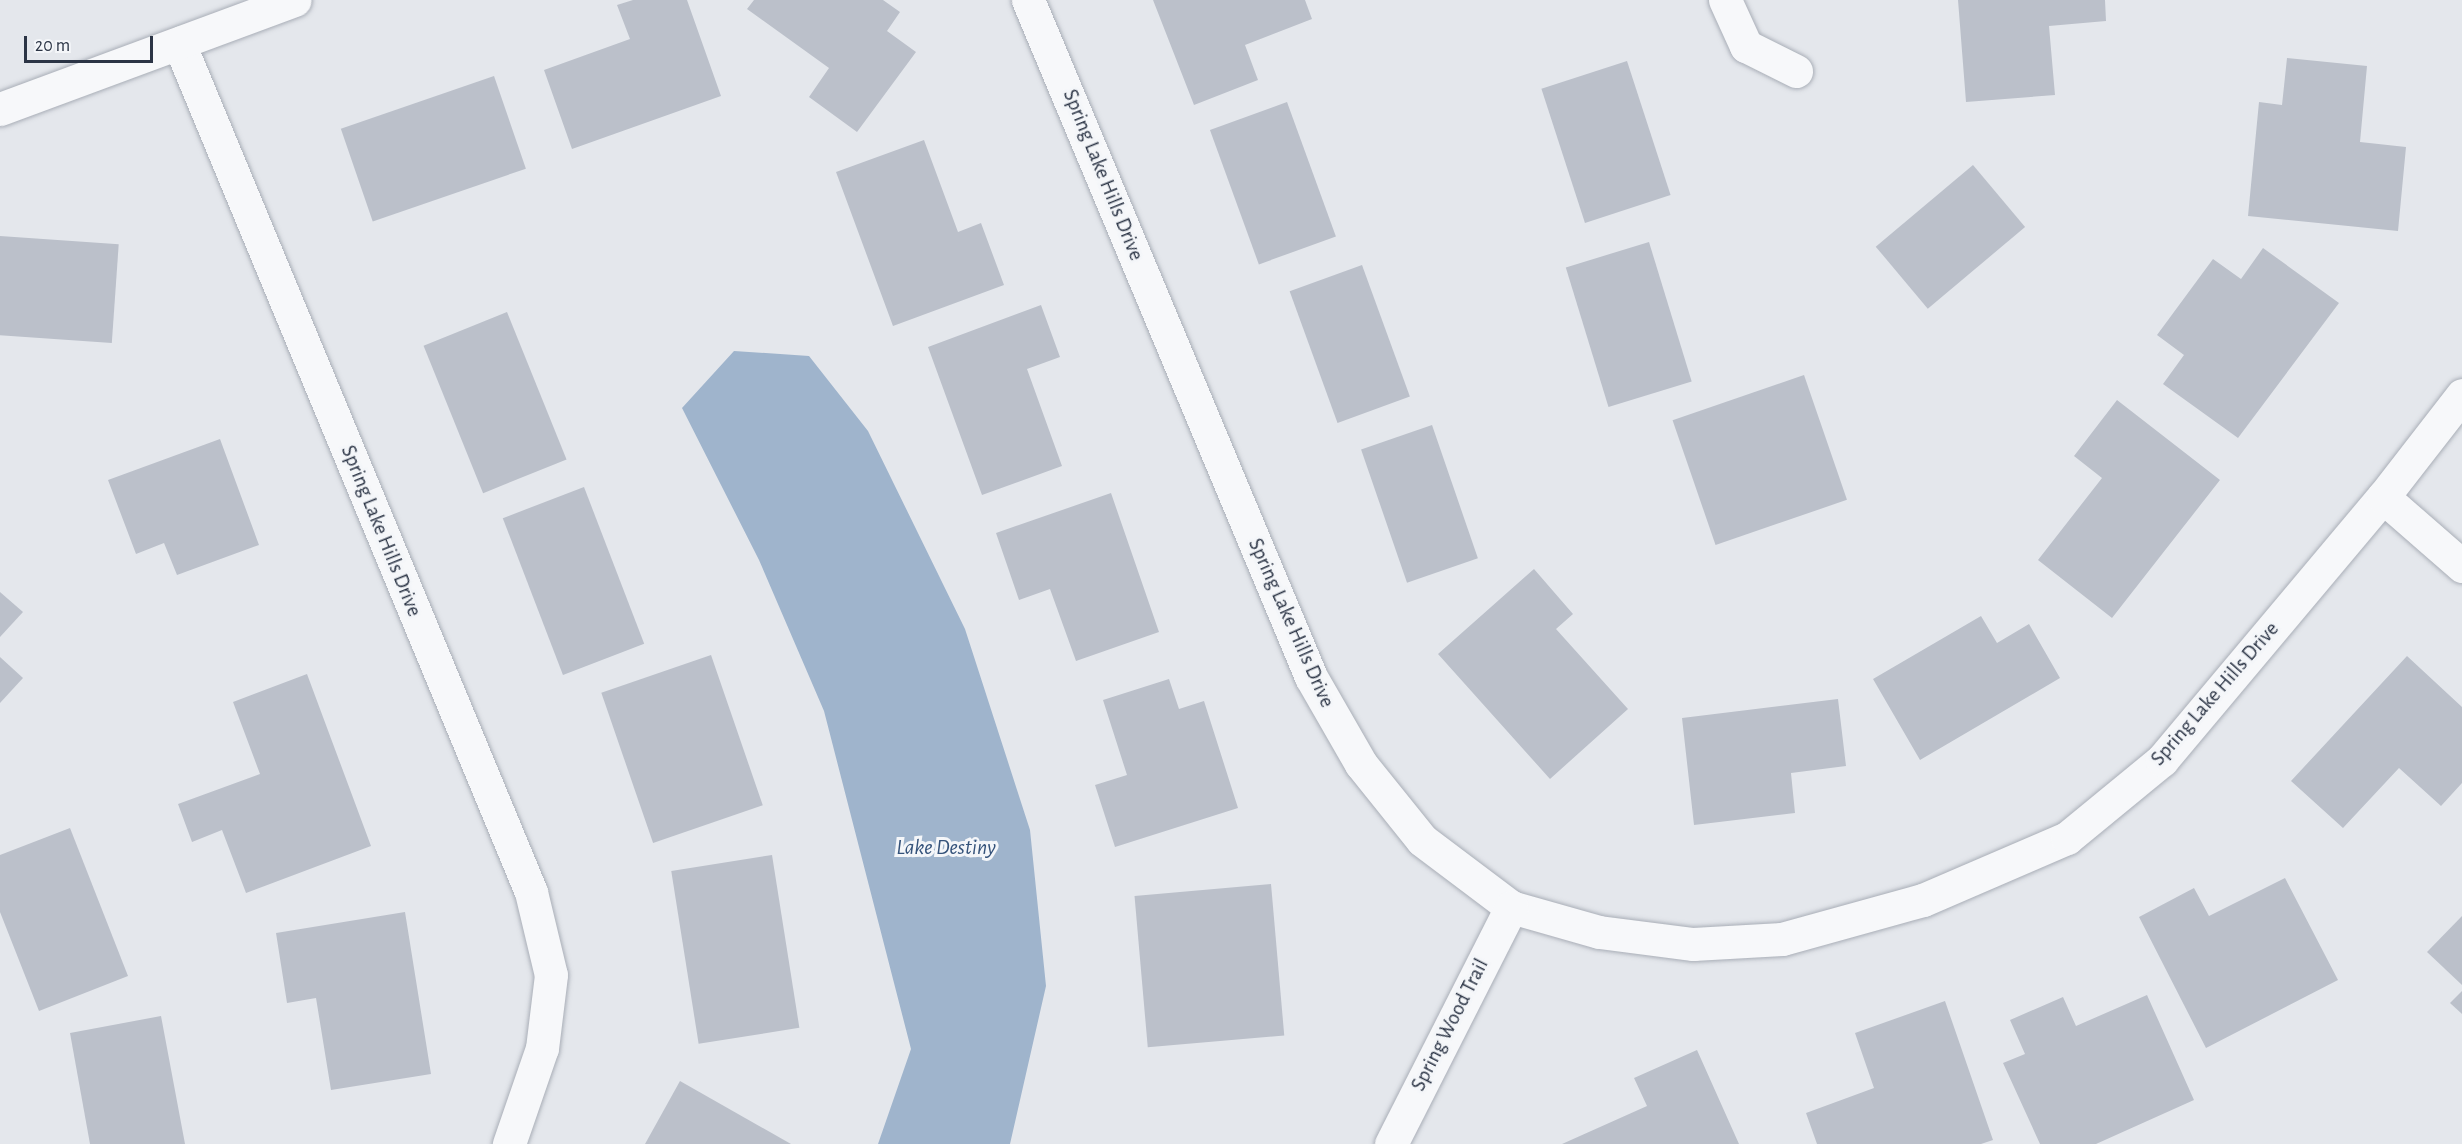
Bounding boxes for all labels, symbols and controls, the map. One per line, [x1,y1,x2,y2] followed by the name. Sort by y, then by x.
[27,24,156,62] scale bar
[35,37,70,55] text: 20 m
[1057,86,1149,264] street label: Spring Lake Hills Drive
[335,442,427,620] street label: Spring Lake Hills Drive
[1242,535,1340,711] street label: Spring Lake Hills Drive
[2146,617,2284,771] street label: Spring Lake Hills Drive
[896,835,996,861] water label: Lake Destiny
[1406,955,1494,1095] street label: Spring Wood Trail

